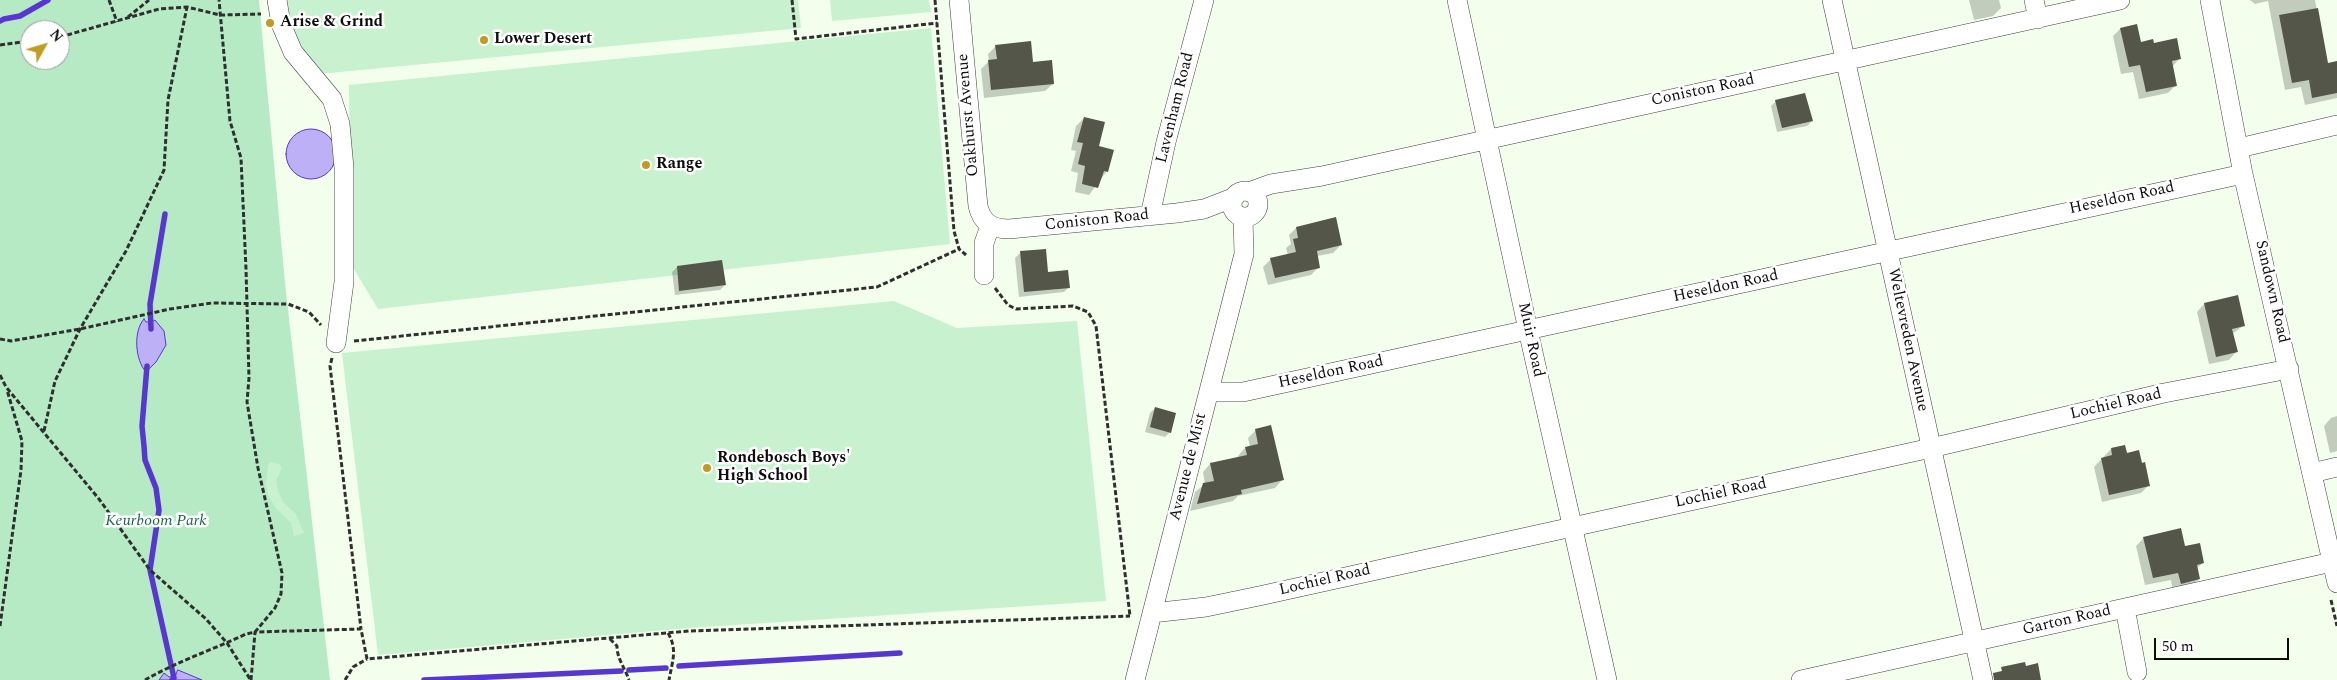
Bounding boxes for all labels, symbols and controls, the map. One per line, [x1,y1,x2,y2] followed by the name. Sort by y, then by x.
[280,13,383,33] place label: Arise & Grind
[264,17,276,29] marker: Arise & Grind
[20,20,70,70] north arrow
[45,25,68,47] text: N
[494,30,592,50] place label: Lower Desert
[478,34,490,46] marker: Lower Desert
[1153,51,1199,165] street label: Lavenham Road
[954,53,984,177] street label: Oakhurst Avenue
[1650,71,1756,111] street label: Coniston Road
[656,155,702,175] place label: Range
[640,159,652,171] marker: Range
[2068,178,2176,220] street label: Heseldon Road
[1044,206,1150,236] street label: Coniston Road
[2250,239,2292,345] street label: Sandown Road
[1672,266,1780,308] street label: Heseldon Road
[1882,267,1932,413] street label: Weltevreden Avenue
[1513,301,1547,379] street label: Muir Road
[1277,352,1385,394] street label: Heseldon Road
[2068,385,2164,425] street label: Lochiel Road
[1166,411,1212,523] street label: Avenue de Mist
[717,449,850,487] place label: Rondebosch Boys' High School
[701,462,713,474] marker: Rondebosch Boys' High School
[1673,475,1769,513] street label: Lochiel Road
[105,512,207,532] park label: Keurboom Park
[1277,561,1373,601] street label: Lochiel Road
[2021,602,2113,640] street label: Garton Road
[2157,628,2292,660] scale bar
[2162,635,2194,658] text: 50 m

